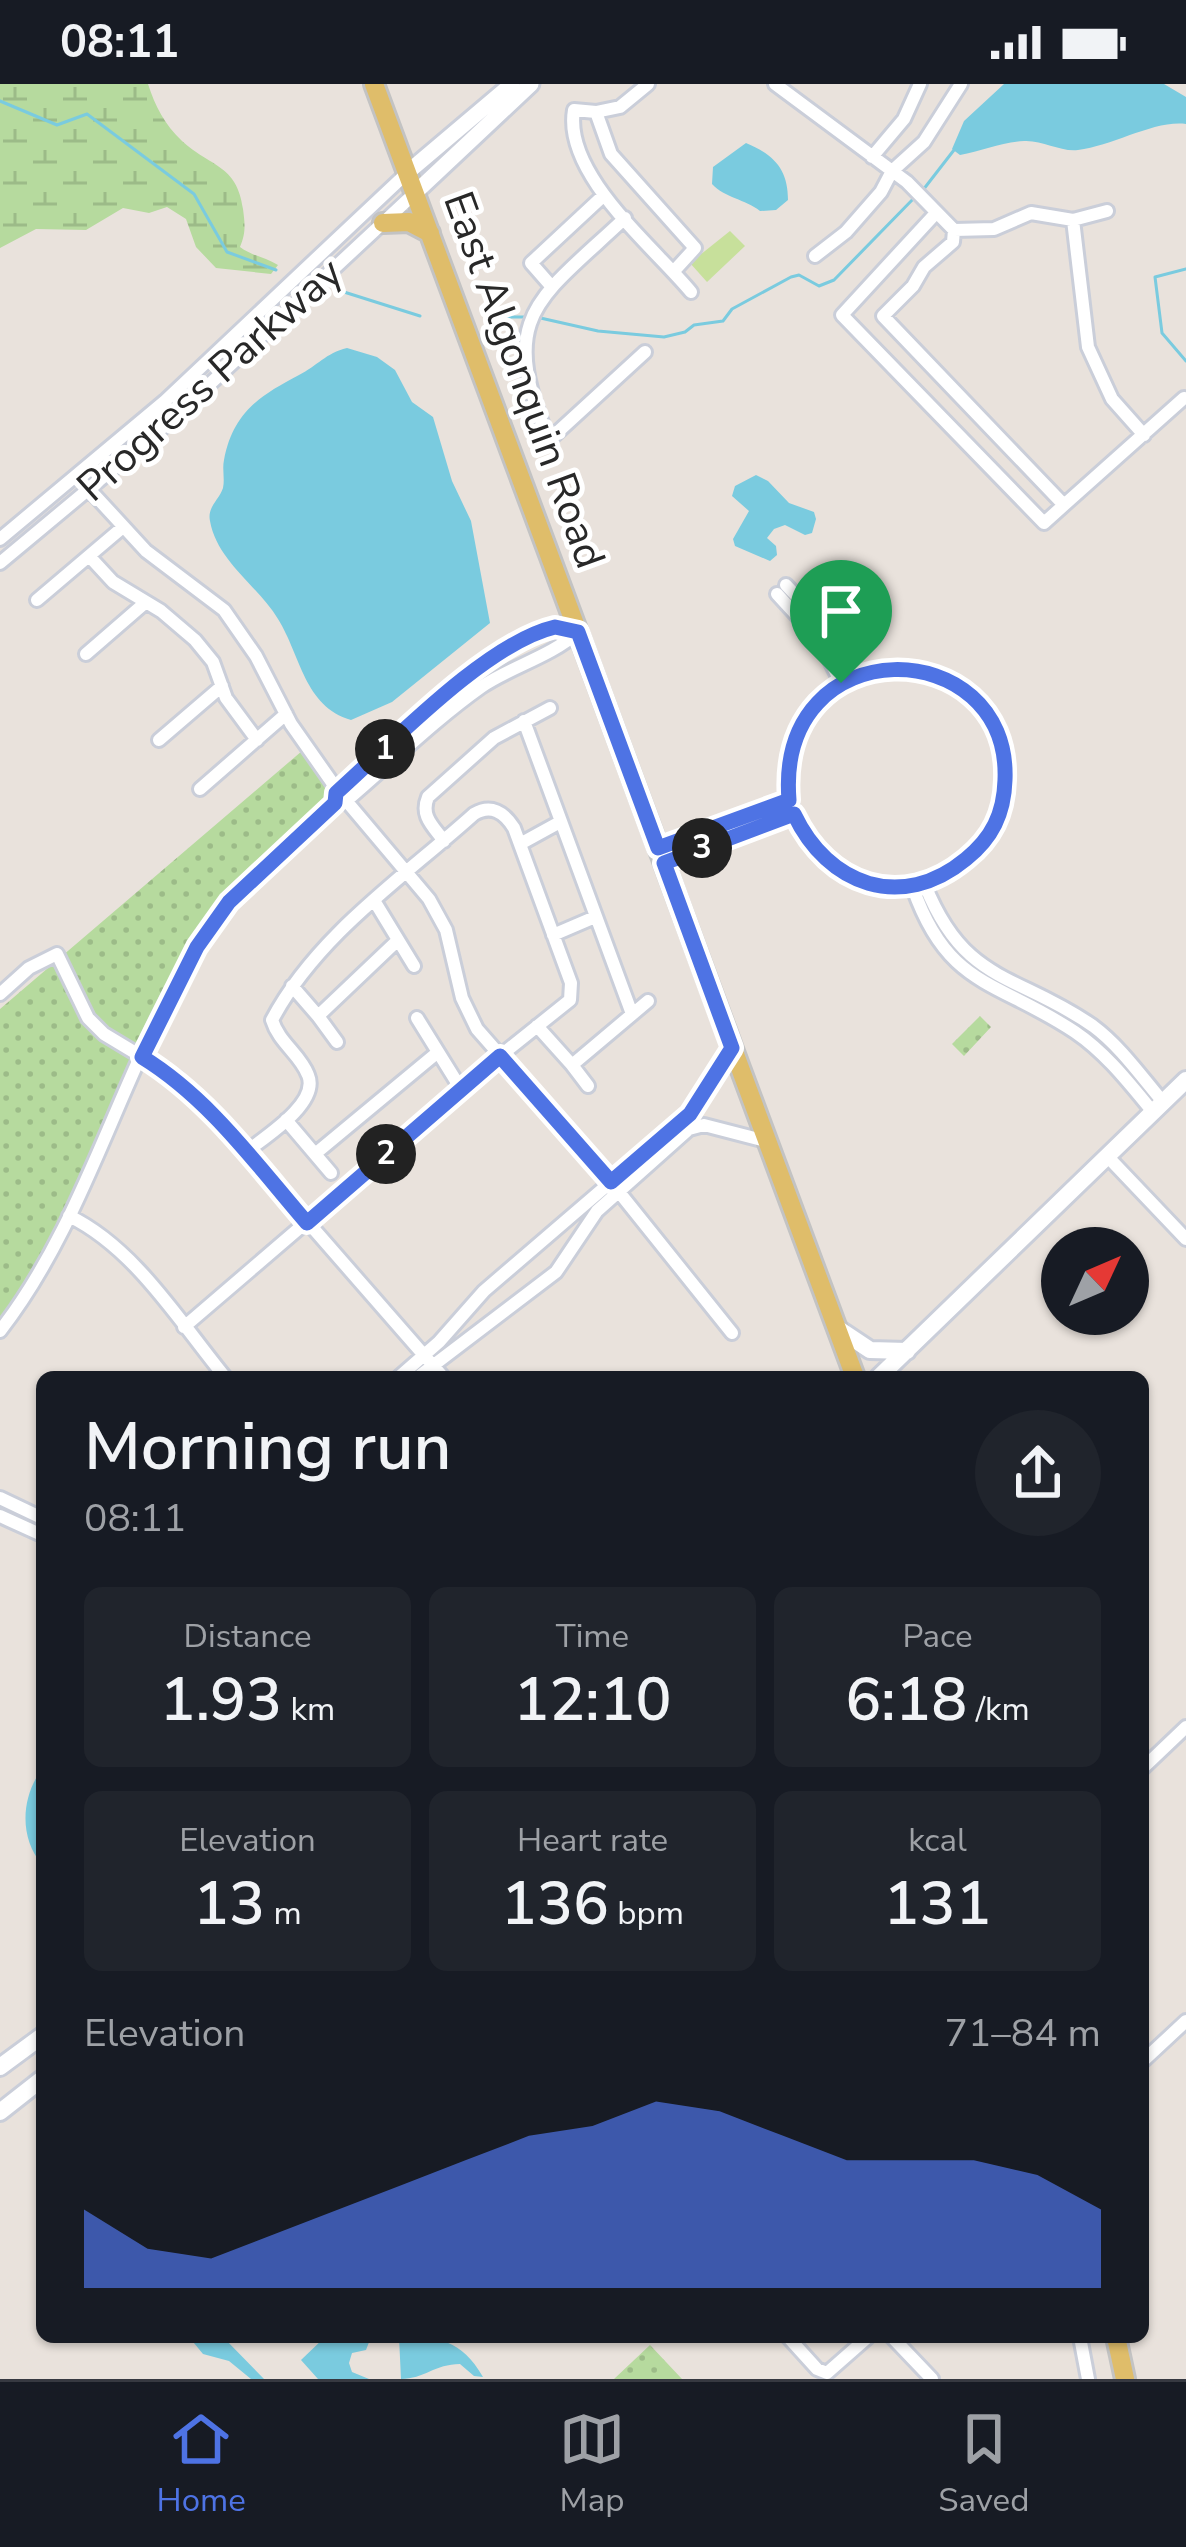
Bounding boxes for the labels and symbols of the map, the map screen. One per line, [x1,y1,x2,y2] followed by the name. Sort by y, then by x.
[429,184,619,576] street label: East Algonquin Road
[65,245,355,515] street label: Progress Parkway
[790,560,892,683] pin
[355,719,415,779] pin: 1
[672,818,732,878] pin: 3
[356,1124,416,1184] pin: 2
[1041,1227,1149,1335] north arrow

